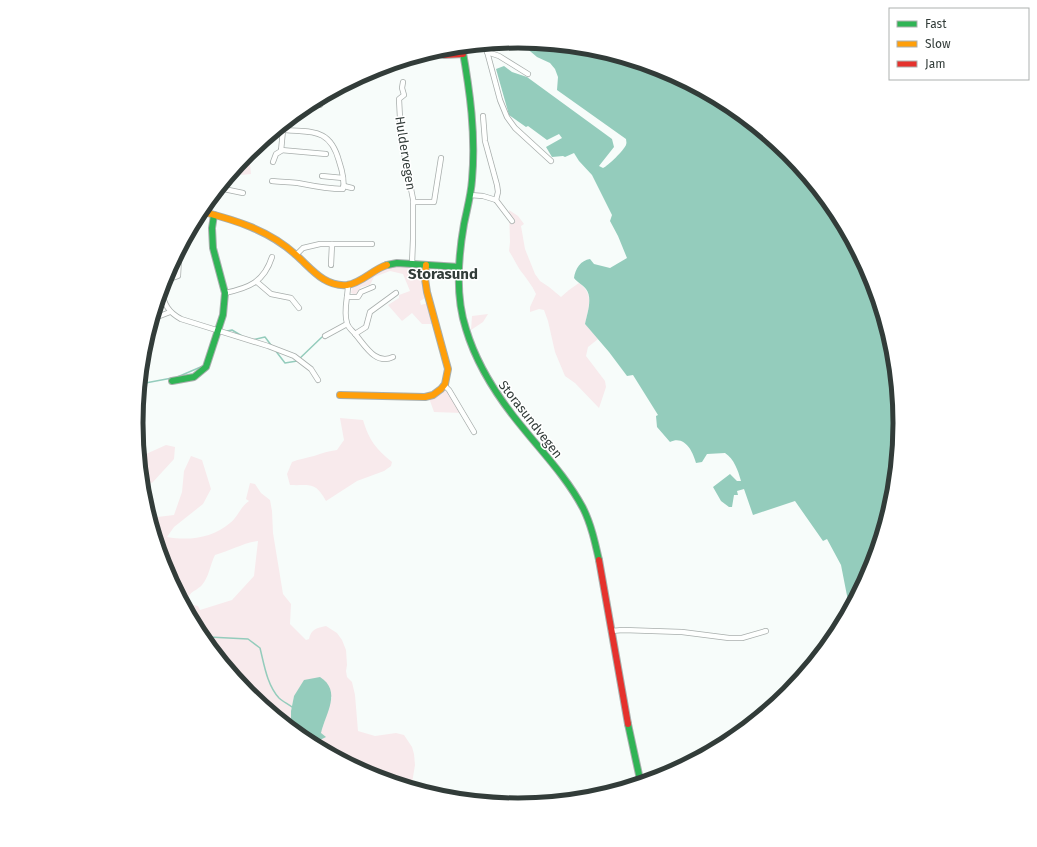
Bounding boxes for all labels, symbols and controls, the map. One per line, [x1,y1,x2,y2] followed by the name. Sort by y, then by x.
[889,8,1029,80] legend
[925,17,947,31] text: Fast
[925,37,951,51] text: Slow
[925,57,945,71] text: Jam
[392,115,419,191] street label: Huldervegen
[408,265,478,283] district label: Storasund
[496,377,566,461] street label: Storasundvegen

